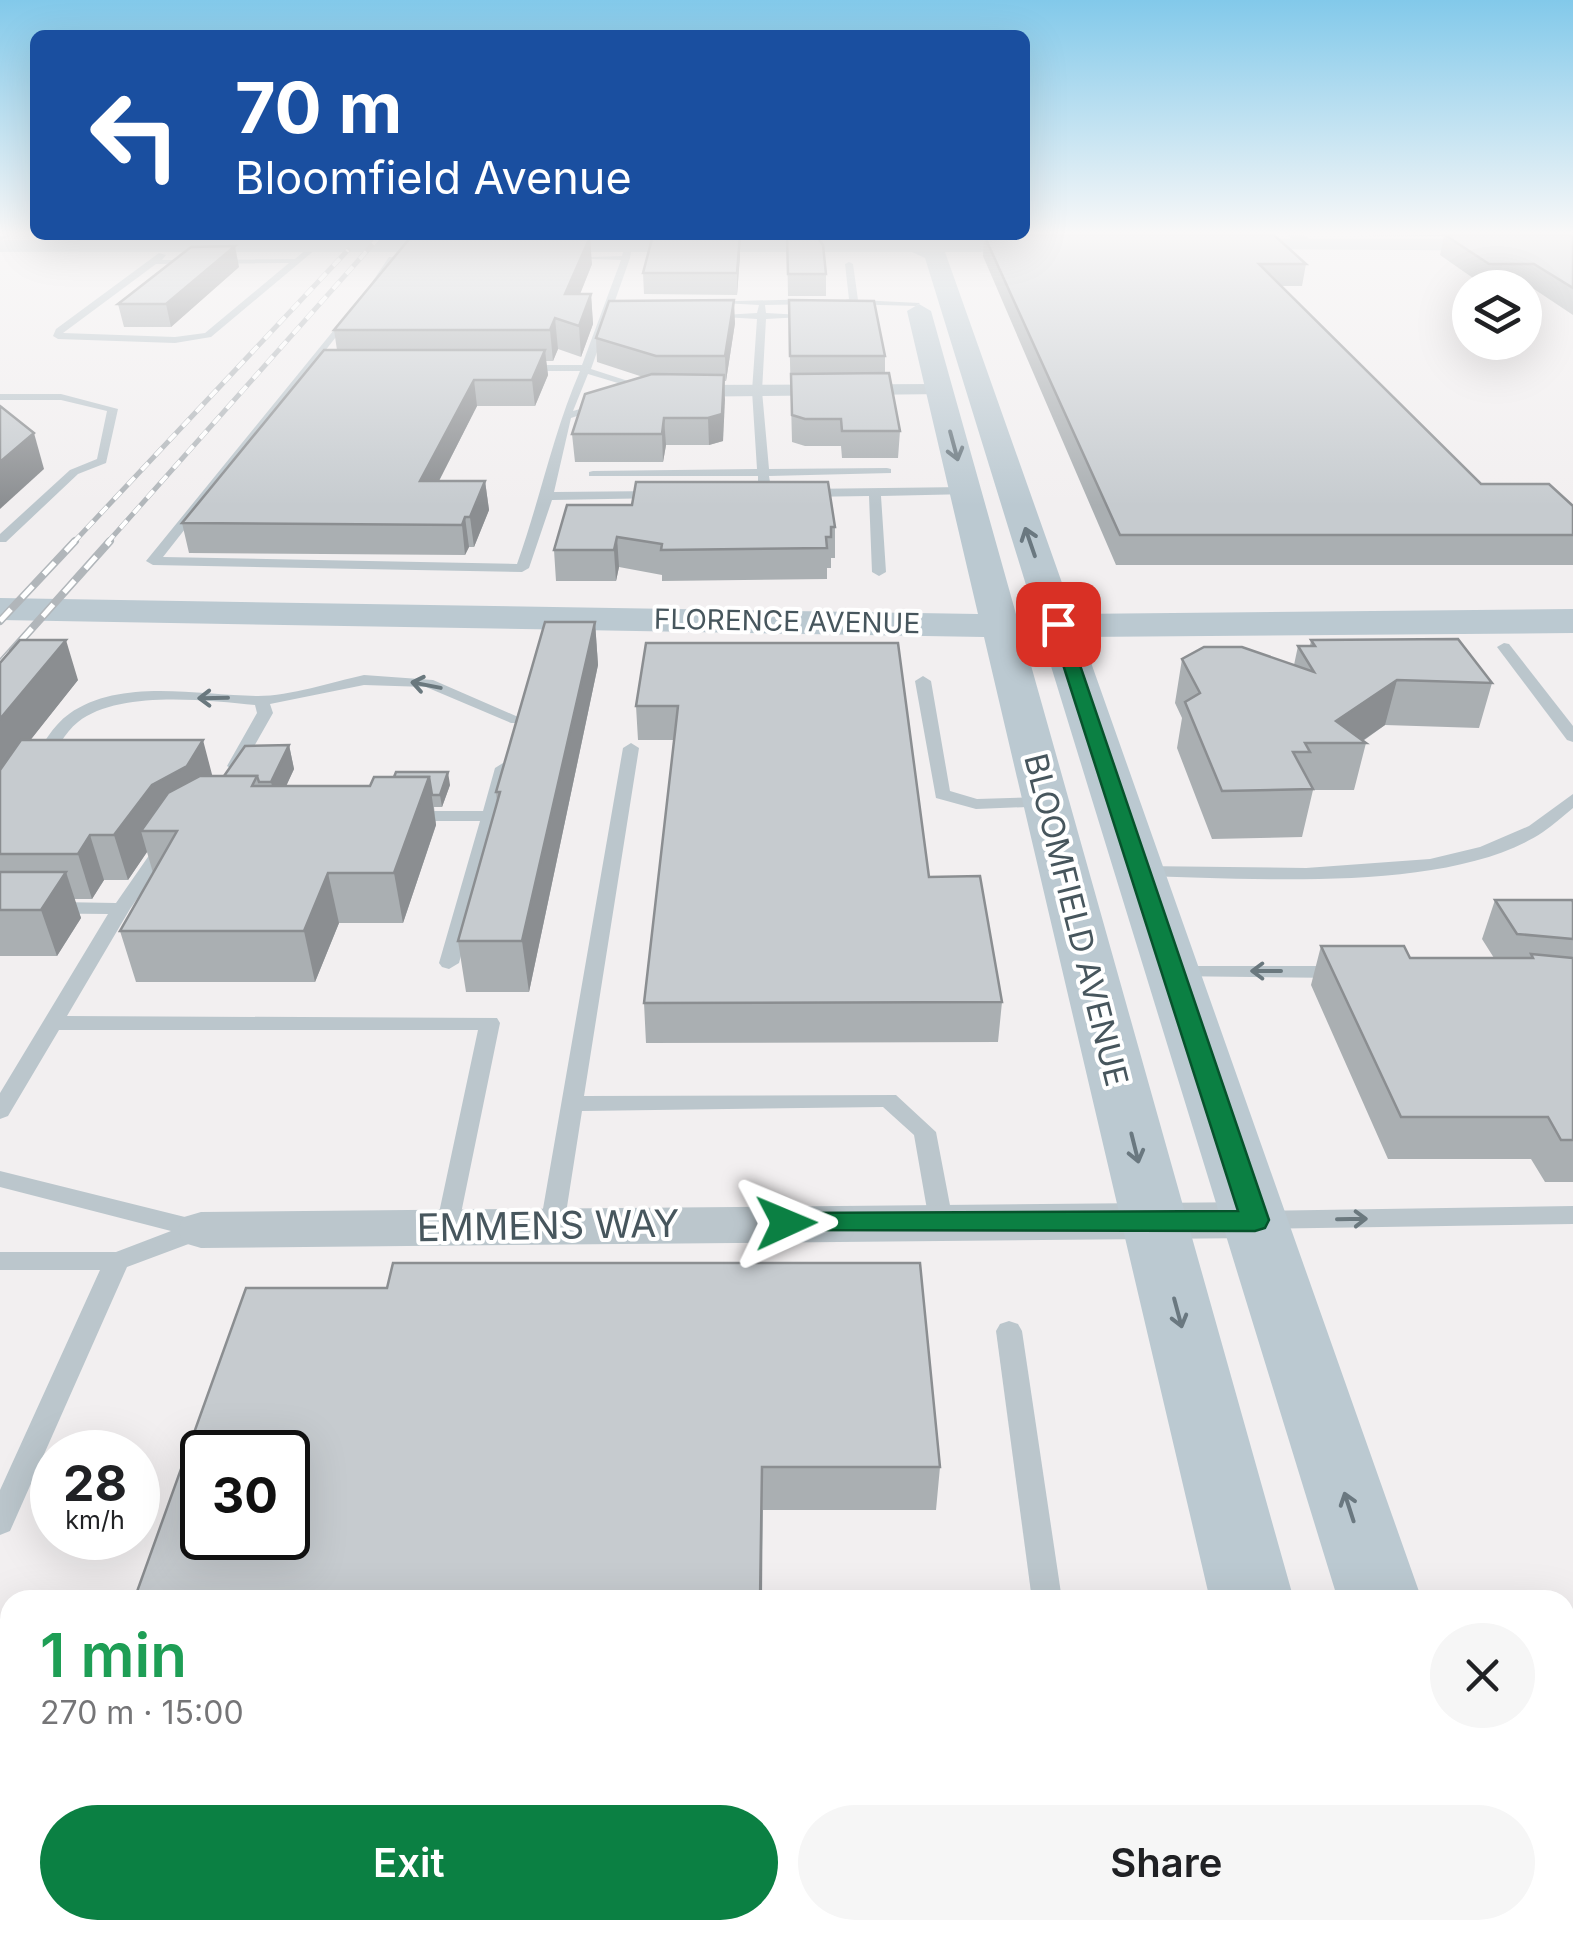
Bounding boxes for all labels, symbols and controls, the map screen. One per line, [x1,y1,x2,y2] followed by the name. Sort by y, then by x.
[235,65,402,150] text: 70 m
[70,70,200,200] icon: left
[235,150,632,205] text: Bloomfield Avenue
[1452,270,1542,360] map controls
[1452,270,1542,360] button: layers
[945,429,964,461] one-way arrow
[1019,526,1037,558] one-way arrow
[1016,582,1101,667] pin
[1031,597,1086,652] icon: arrive
[654,602,920,640] street label: FLORENCE AVENUE
[411,675,443,694] one-way arrow
[198,689,230,708] one-way arrow
[1016,750,1137,1090] street label: BLOOMFIELD AVENUE
[1251,962,1284,980] one-way arrow
[1127,1132,1146,1163] one-way arrow
[734,1171,838,1275] position arrow
[416,1200,680,1250] street label: EMMENS WAY
[1336,1210,1368,1228] one-way arrow
[1170,1296,1188,1328] one-way arrow
[180,1430,310,1560] speed limit sign: 30
[63,1453,127,1513] text: 28
[1339,1492,1357,1524] one-way arrow
[65,1505,125,1535] text: km/h
[40,1619,187,1691] text: 1 min
[1430,1623,1535,1728] button: close
[40,1693,244,1732] text: 270 m · 15:00
[40,1805,778,1920] button: Exit
[798,1805,1535,1920] button: Share

